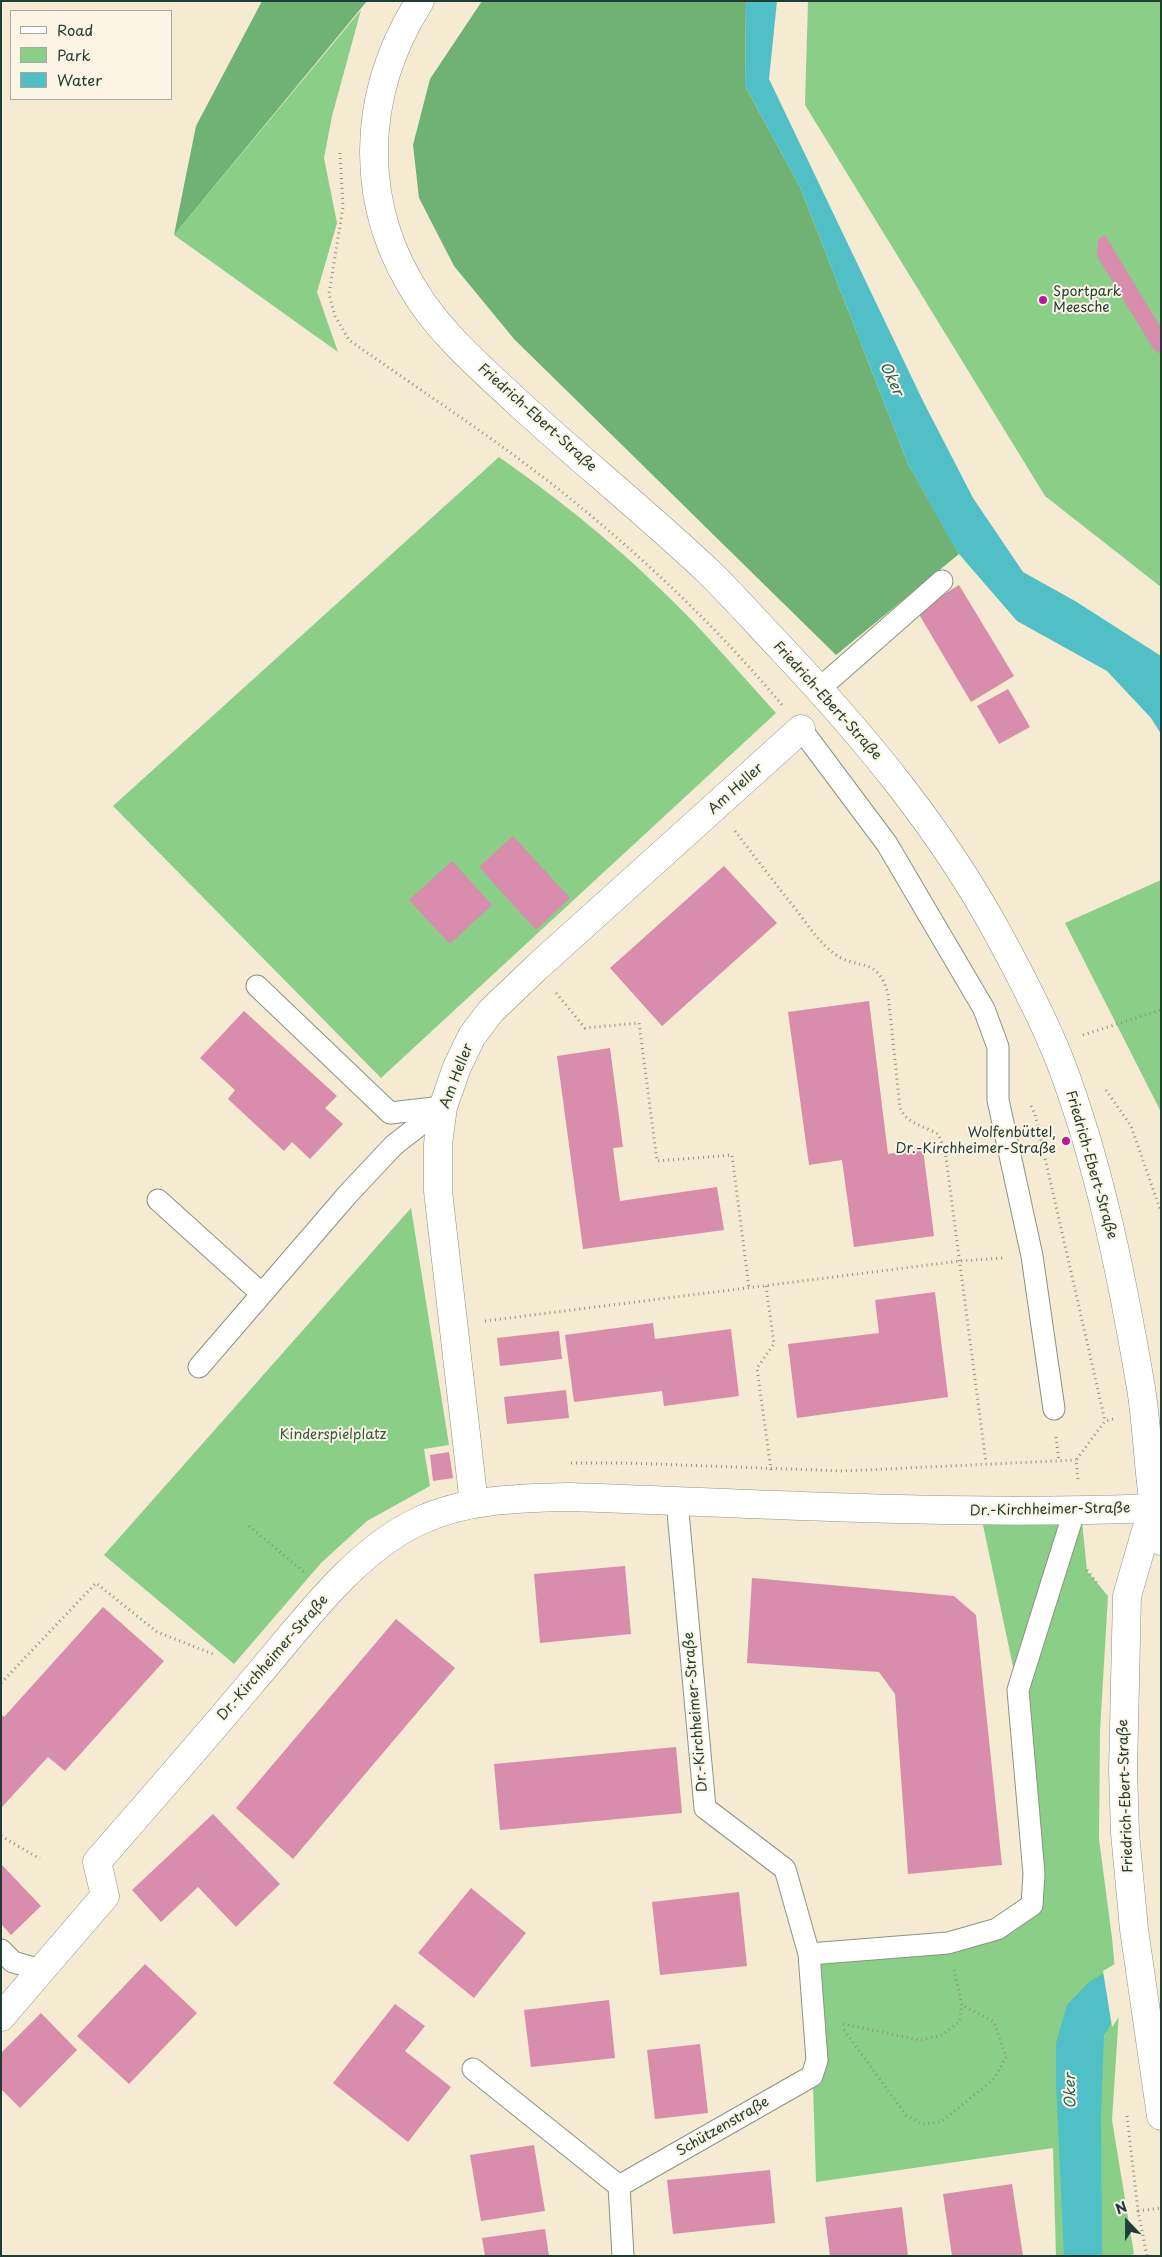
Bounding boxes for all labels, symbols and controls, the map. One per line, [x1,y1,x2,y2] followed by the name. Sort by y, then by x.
[10,10,172,100] legend
[57,18,93,41] text: Road
[57,43,91,66] text: Park
[57,68,102,91] text: Water
[1053,284,1121,316] place label: Sportpark Meesche
[1037,294,1049,306] marker: Sportpark Meesche
[875,359,907,399] water label: Oker
[474,360,600,476] street label: Friedrich-Ebert-Straße
[769,638,885,764] street label: Friedrich-Ebert-Straße
[705,760,767,818] street label: Am Heller
[437,1041,477,1111] street label: Am Heller
[1062,1089,1120,1241] street label: Friedrich-Ebert-Straße
[895,1125,1056,1158] place label: Wolfenbüttel, Dr.-Kirchheimer-Straße
[1060,1135,1072,1147] marker: Wolfenbüttel, Dr.-Kirchheimer-Straße
[280,1427,386,1443] park label: Kinderspielplatz
[970,1500,1130,1520] street label: Dr.-Kirchheimer-Straße
[214,1592,332,1724] street label: Dr.-Kirchheimer-Straße
[681,1631,711,1793] street label: Dr.-Kirchheimer-Straße
[1115,1719,1137,1873] street label: Friedrich-Ebert-Straße
[1062,2073,1080,2109] water label: Oker
[674,2094,772,2160] street label: Schützenstraße
[1112,2196,1130,2219] text: N
[1102,2197,1152,2247] north arrow

